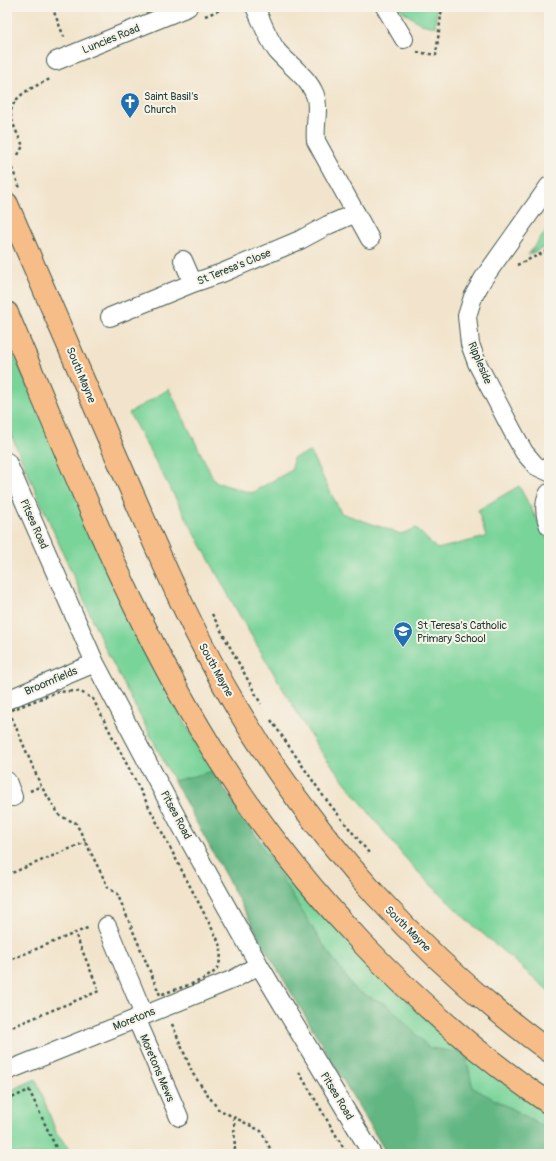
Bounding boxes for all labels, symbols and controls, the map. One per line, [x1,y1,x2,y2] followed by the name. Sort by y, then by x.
[80,22,142,56] street label: Luncies Road
[144,90,198,116] place label: Saint Basil's Church
[119,91,141,119] church icon: Saint Basil's Church
[195,246,273,288] street label: St Teresa's Close
[465,340,495,387] street label: Rippleside
[63,345,99,405] street label: South Mayne
[17,497,51,551] street label: Pitsea Road
[417,619,507,645] place label: St Teresa's Catholic Primary School
[392,620,414,648] school or university icon: St Teresa's Catholic Primary School
[196,641,236,700] street label: South Mayne
[23,664,79,698] street label: Broomfields
[158,789,194,841] street label: Pitsea Road
[382,903,434,955] street label: South Mayne
[111,1005,157,1033] street label: Moretons
[137,1032,177,1104] street label: Moretons Mews
[318,1070,356,1122] street label: Pitsea Road

